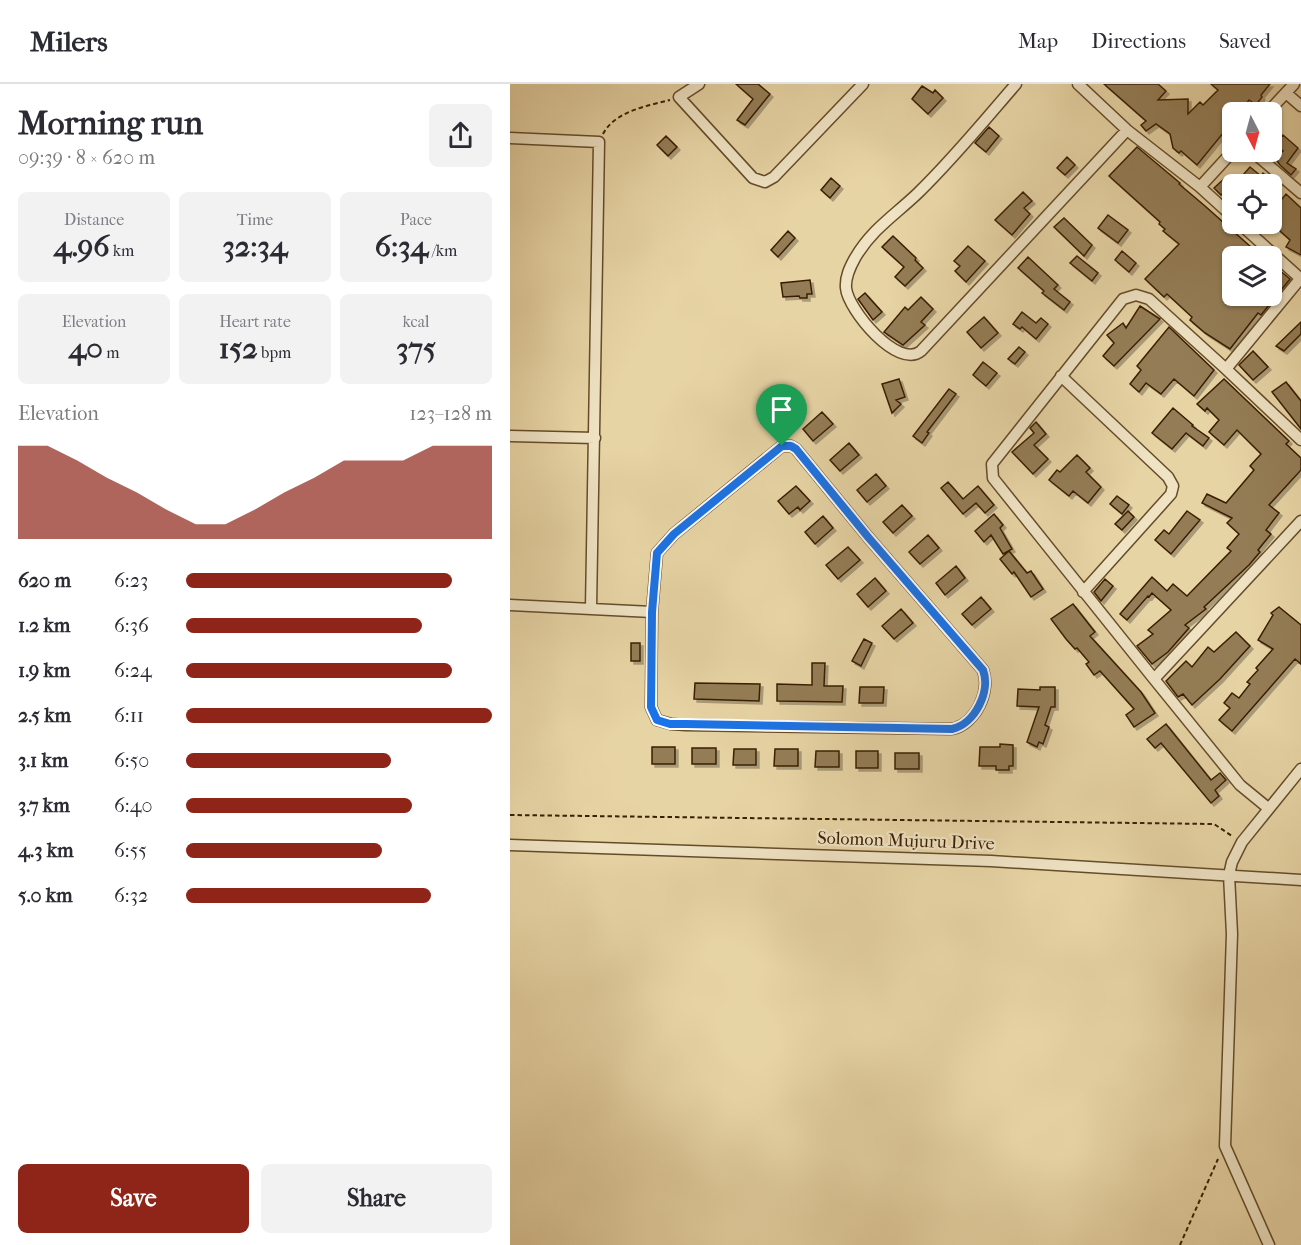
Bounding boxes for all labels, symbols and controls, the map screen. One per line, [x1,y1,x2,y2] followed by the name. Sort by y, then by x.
[30,25,108,58] text: Milers
[1018,29,1058,53] text: Map
[1091,29,1186,53] text: Directions
[1219,29,1271,53] text: Saved
[1222,102,1282,162] north arrow
[1222,102,1282,306] map controls
[18,104,203,143] text: Morning run
[429,104,492,167] button: share
[18,146,155,169] text: 09:39 · 8 × 620 m
[1222,174,1282,234] button: locate
[64,210,124,229] text: Distance
[237,210,273,229] text: Time
[400,210,432,229] text: Pace
[54,229,109,264] text: 4.96
[222,229,288,264] text: 32:34
[375,229,428,264] text: 6:34
[109,241,134,260] text: km
[428,241,457,260] text: /km
[1222,246,1282,306] button: layers
[62,312,126,331] text: Elevation
[219,312,291,331] text: Heart rate
[403,312,429,331] text: kcal
[69,331,103,366] text: 40
[219,331,258,366] text: 152
[396,331,436,366] text: 375
[103,343,120,362] text: m
[258,343,291,362] text: bpm
[756,384,807,446] pin
[765,393,798,426] icon: arrive
[18,402,99,425] text: Elevation
[409,402,492,425] text: 123–128 m
[18,569,71,592] text: 620 m
[114,569,148,592] text: 6:23
[18,614,71,637] text: 1.2 km
[114,614,149,637] text: 6:36
[18,659,70,682] text: 1.9 km
[114,659,152,682] text: 6:24
[18,704,71,727] text: 2.5 km
[114,704,144,727] text: 6:11
[18,749,68,772] text: 3.1 km
[114,749,149,772] text: 6:50
[18,794,70,817] text: 3.7 km
[114,794,153,817] text: 6:40
[817,827,995,855] street label: Solomon Mujuru Drive
[18,839,74,862] text: 4.3 km
[114,839,147,862] text: 6:55
[18,884,73,907] text: 5.0 km
[114,884,148,907] text: 6:32
[18,1164,249,1233] button: Save
[261,1164,492,1233] button: Share

